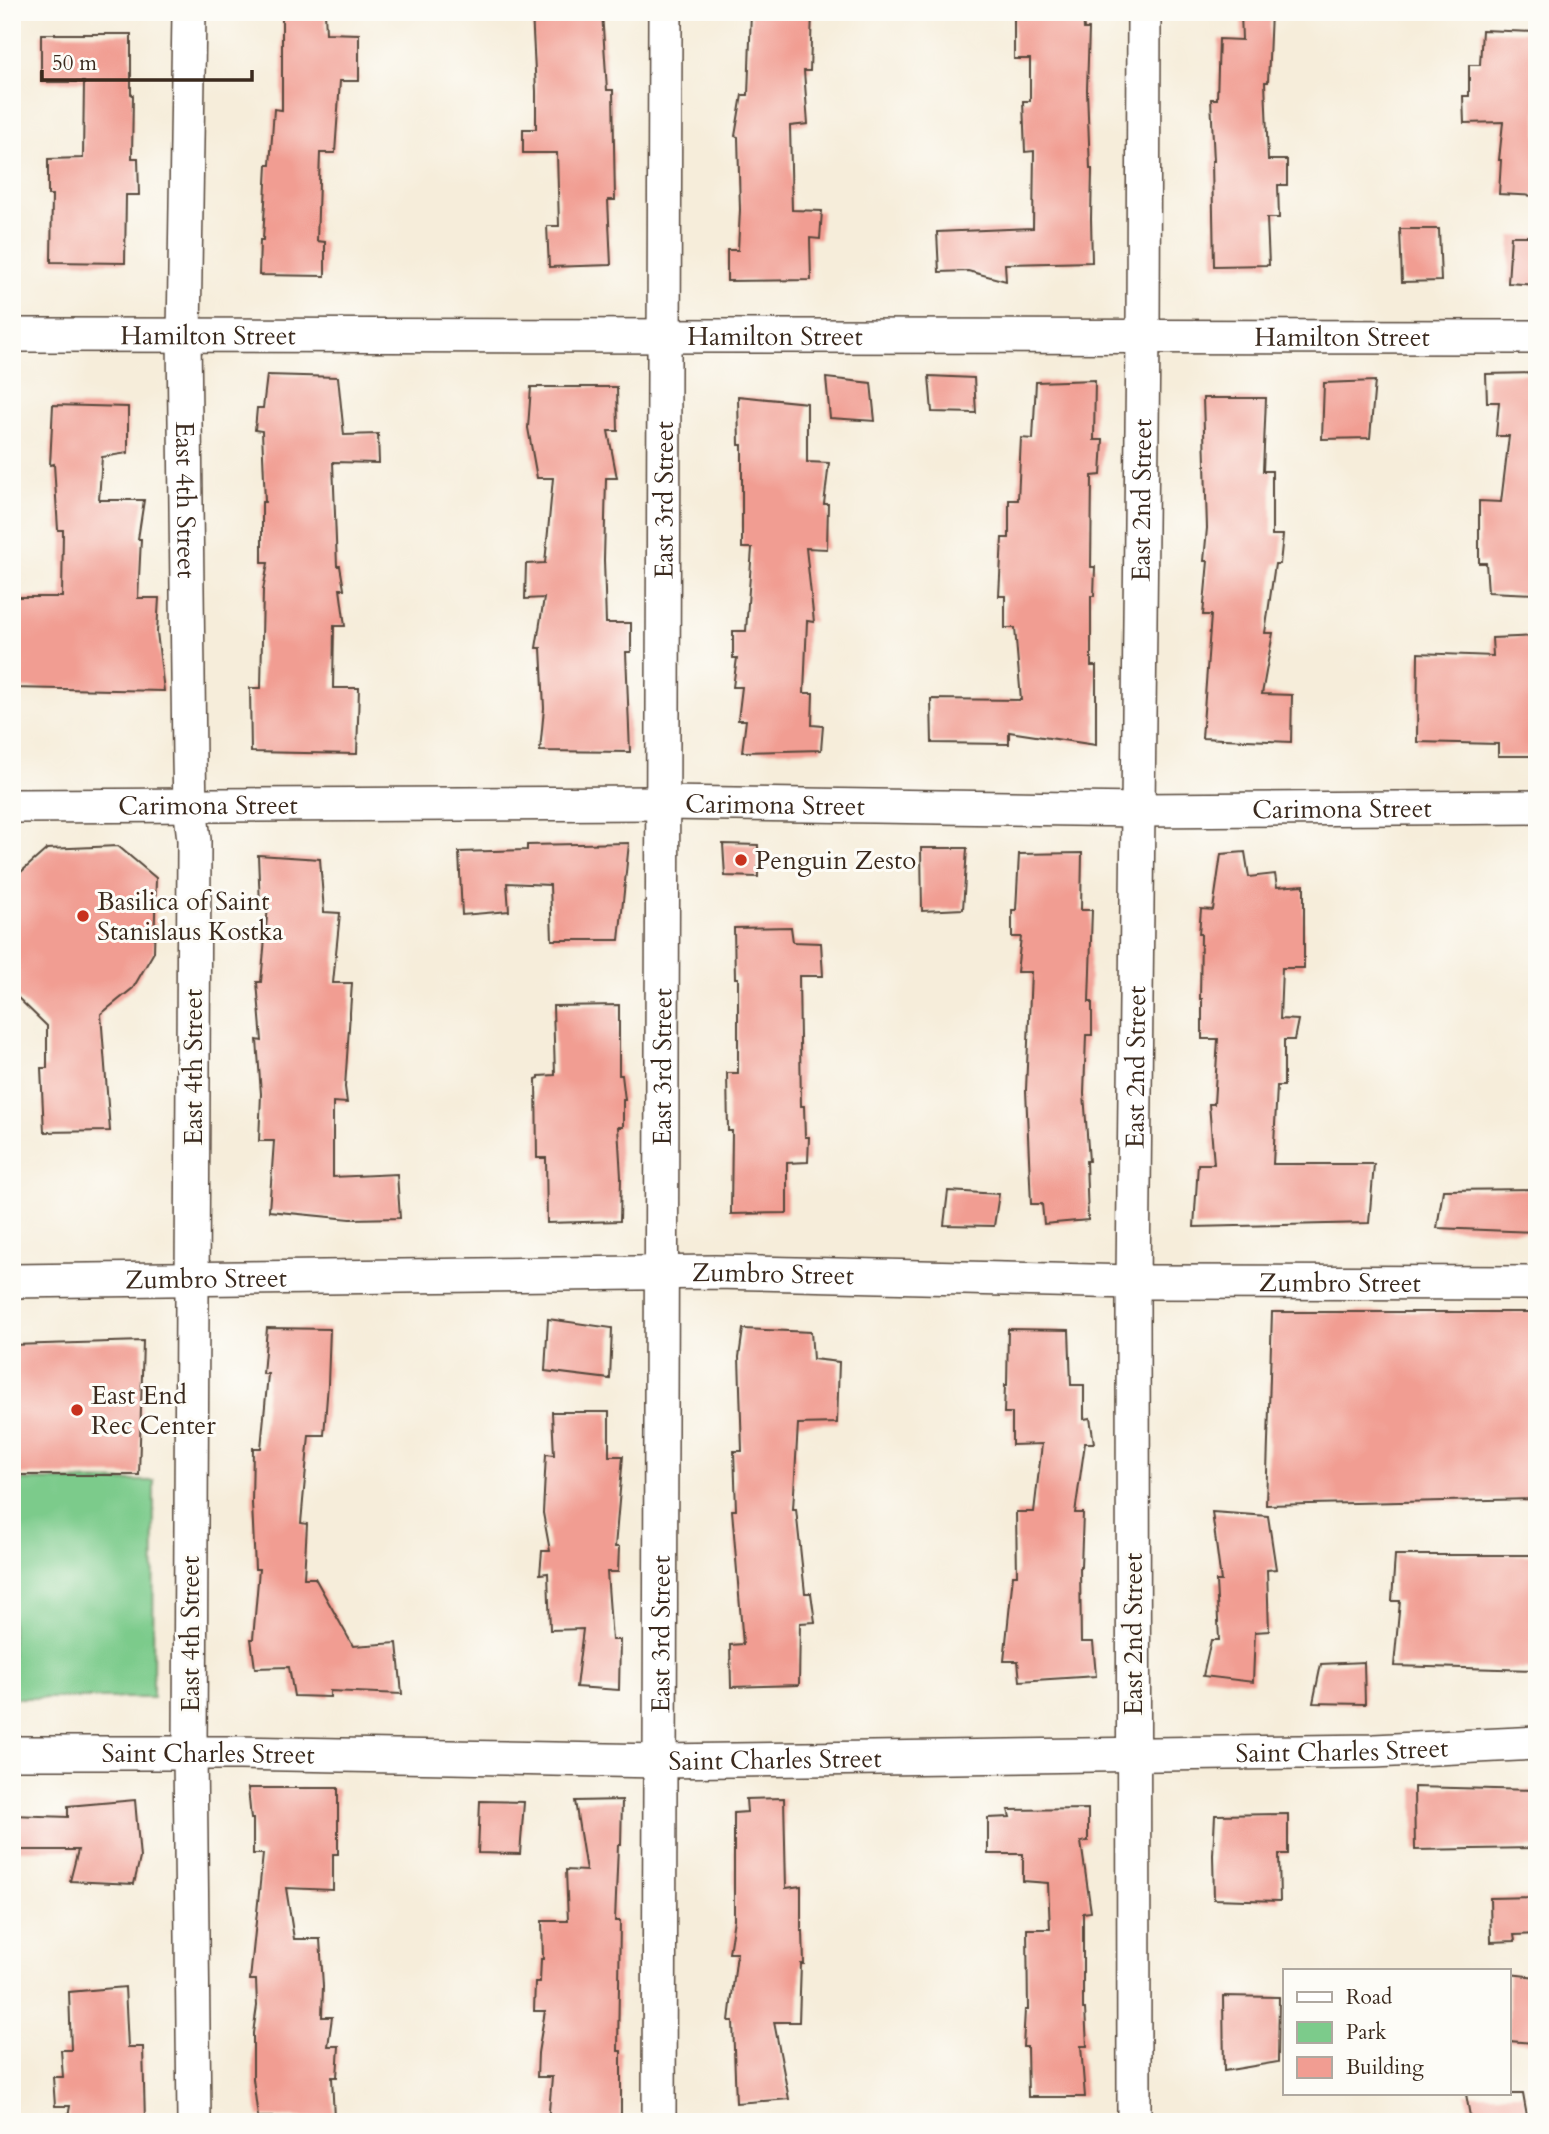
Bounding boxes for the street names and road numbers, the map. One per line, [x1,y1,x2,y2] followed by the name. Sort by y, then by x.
[120,318,296,353] street label: Hamilton Street
[687,318,863,354] street label: Hamilton Street
[1254,319,1430,354] street label: Hamilton Street
[1123,419,1160,582] street label: East 2nd Street
[168,421,204,578] street label: East 4th Street
[646,421,681,579] street label: East 3rd Street
[685,786,865,823] street label: Carimona Street
[118,787,298,823] street label: Carimona Street
[1252,790,1432,827] street label: Carimona Street
[1117,985,1154,1149] street label: East 2nd Street
[644,988,680,1146] street label: East 3rd Street
[176,989,211,1145] street label: East 4th Street
[692,1254,854,1293] street label: Zumbro Street
[125,1260,287,1297] street label: Zumbro Street
[1259,1265,1421,1300] street label: Zumbro Street
[1116,1553,1151,1715] street label: East 2nd Street
[643,1555,678,1713] street label: East 3rd Street
[173,1556,208,1712] street label: East 4th Street
[1235,1730,1449,1770] street label: Saint Charles Street
[101,1735,315,1772] street label: Saint Charles Street
[668,1740,882,1778] street label: Saint Charles Street

